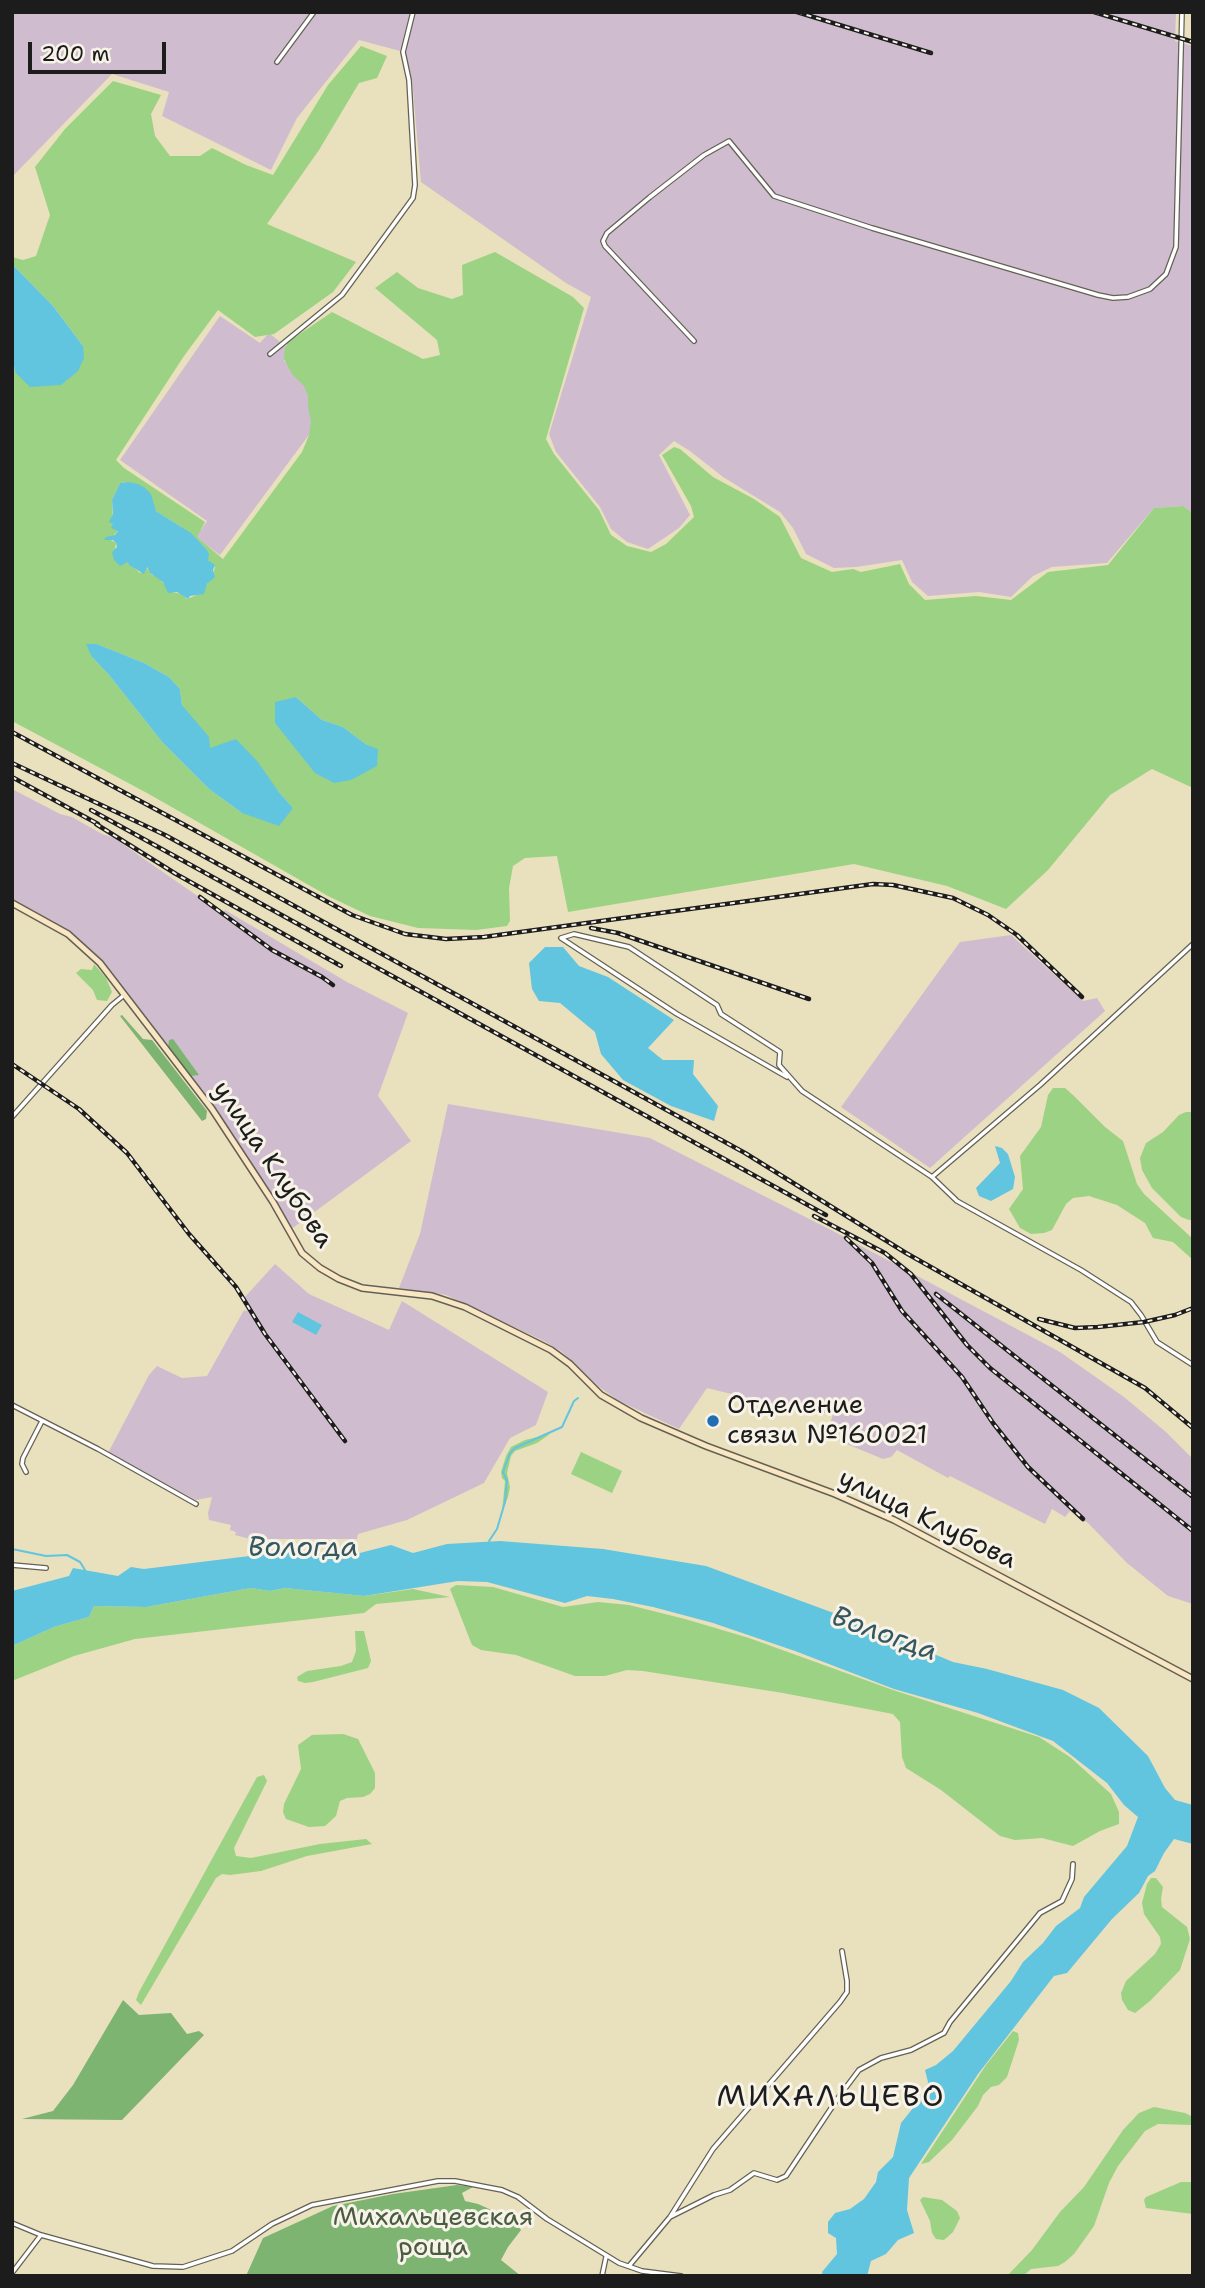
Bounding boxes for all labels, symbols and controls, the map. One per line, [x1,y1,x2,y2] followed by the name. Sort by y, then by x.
[32,28,170,72] scale bar
[41,40,110,68] text: 200 m
[205,1076,339,1254] street label: улица Клубова
[727,1390,928,1452] place label: Отделение связи №160021
[705,1413,721,1429] marker: Отделение связи №160021
[833,1463,1021,1577] street label: улица Клубова
[248,1532,358,1566] water label: Вологда
[826,1600,942,1670] water label: Вологда
[718,2080,944,2116] district label: МИХАЛЬЦЕВО
[333,2202,533,2264] park label: Михальцевская роща

